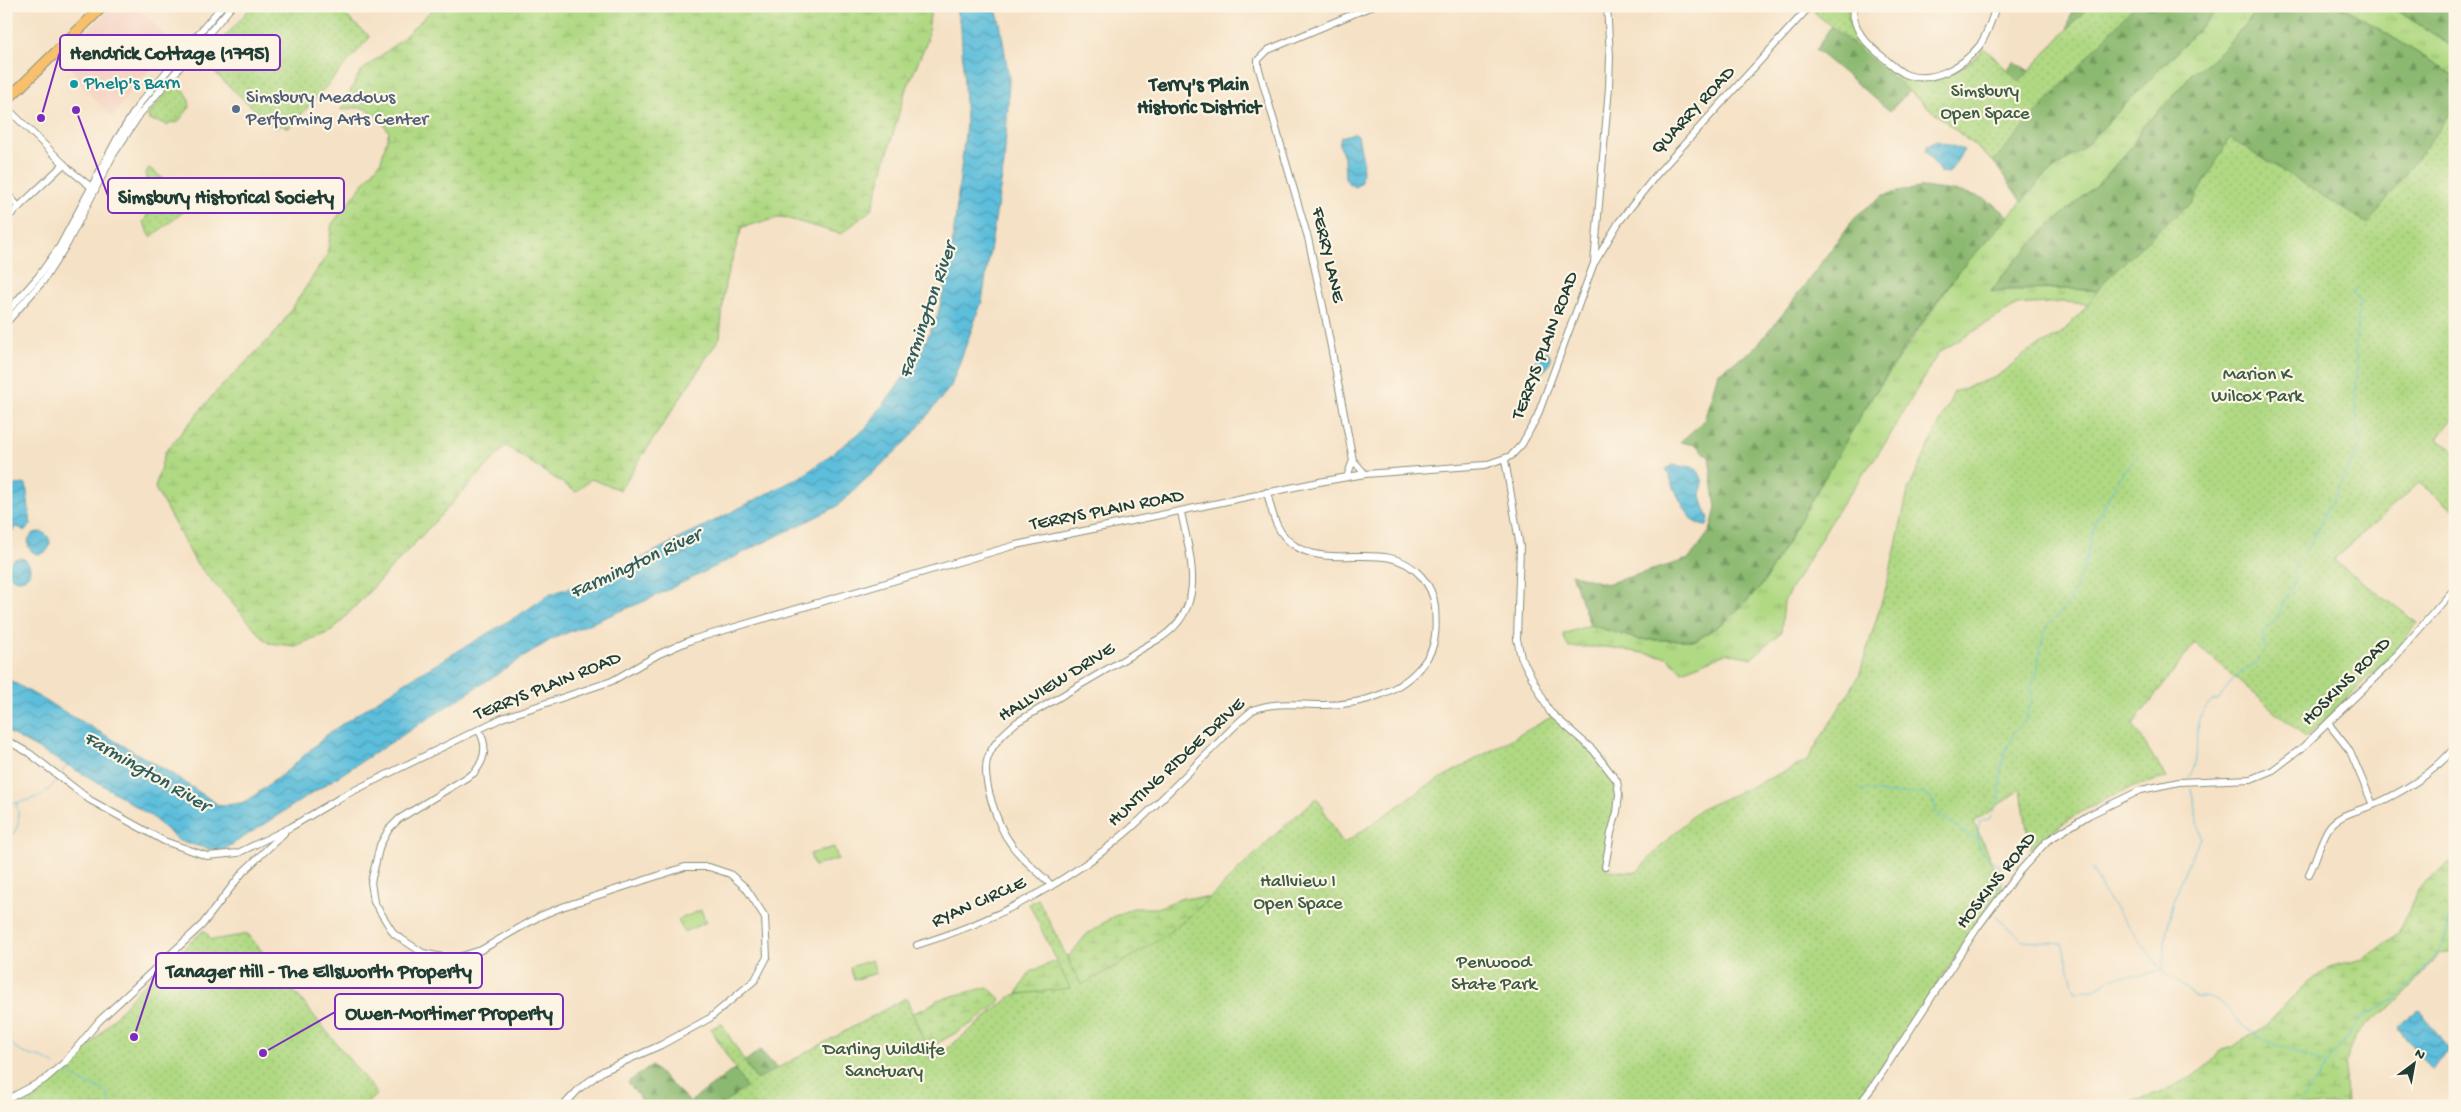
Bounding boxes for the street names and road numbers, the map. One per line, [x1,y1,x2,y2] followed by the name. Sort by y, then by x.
[1647,61,1741,160] street label: QUARRY ROAD
[1305,204,1349,306] street label: FERRY LANE
[1507,268,1585,424] street label: TERRYS PLAIN ROAD
[1027,485,1186,537] street label: TERRYS PLAIN ROAD
[2298,632,2397,731] street label: HOSKINS ROAD
[995,637,1120,728] street label: HALLVIEW DRIVE
[470,647,625,727] street label: TERRYS PLAIN ROAD
[1104,693,1251,833] street label: HUNTING RIDGE DRIVE
[1952,827,2042,934] street label: HOSKINS ROAD
[928,872,1031,934] street label: RYAN CIRCLE

